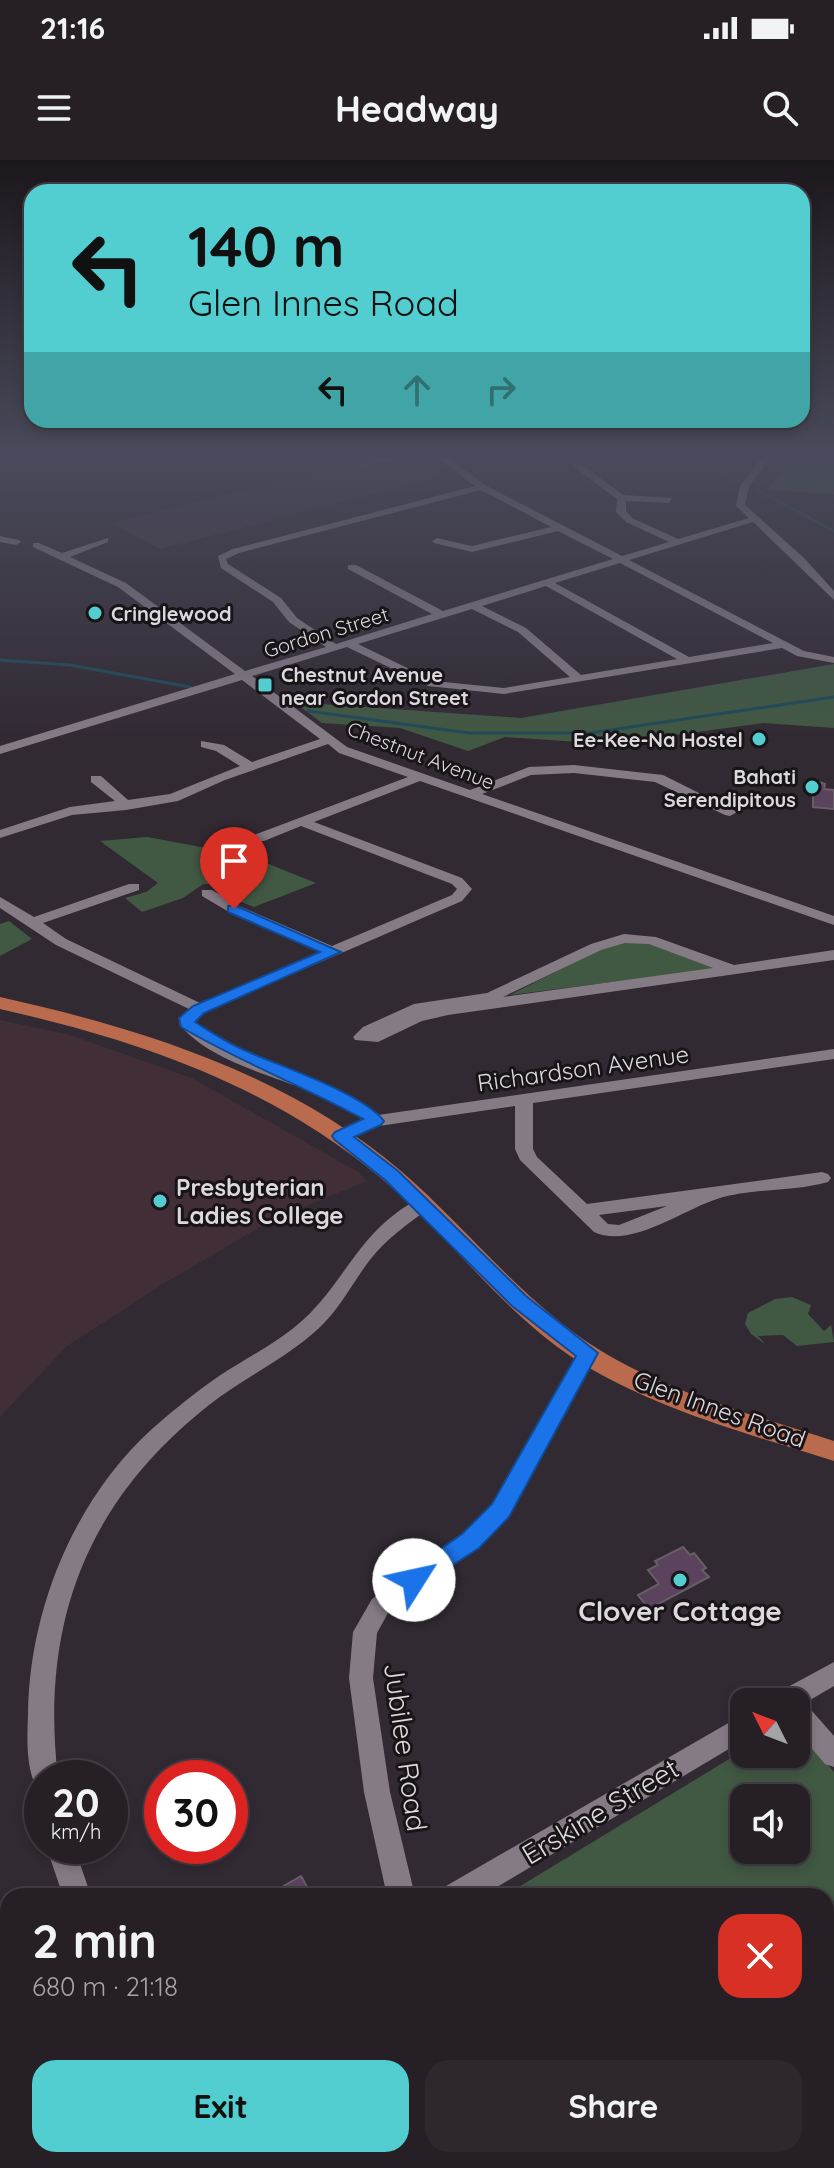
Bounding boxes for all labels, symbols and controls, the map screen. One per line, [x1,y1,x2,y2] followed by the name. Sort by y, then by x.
[40,9,105,47] text: 21:16
[32,86,76,130] icon: menu
[335,86,499,131] text: Headway
[758,86,802,130] icon: search
[188,211,344,281] text: 140 m
[56,216,160,320] icon: left
[188,280,459,325] text: Glen Innes Road
[311,368,355,412] icon: left
[395,368,439,412] icon: ahead
[479,368,523,412] icon: right
[111,601,232,626] place label: Cringlewood
[261,601,392,663] street label: Gordon Street
[86,604,104,622] marker: Cringlewood
[281,662,469,710] place label: Chestnut Avenue near Gordon Street
[256,676,274,694] marker: Chestnut Avenue near Gordon Street
[344,715,498,795] street label: Chestnut Avenue
[573,727,743,752] place label: Ee-Kee-Na Hostel
[750,730,768,748] marker: Ee-Kee-Na Hostel
[664,764,796,812] place label: Bahati Serendipitous
[803,778,821,796] marker: Bahati Serendipitous
[200,827,268,909] pin
[212,839,256,883] icon: arrive
[475,1038,691,1098] street label: Richardson Avenue
[176,1172,344,1230] place label: Presbyterian Ladies College
[151,1192,169,1210] marker: Presbyterian Ladies College
[630,1364,810,1454] street label: Glen Innes Road
[372,1538,456,1622] position arrow
[671,1571,689,1589] marker: Clover Cottage
[578,1593,782,1628] place label: Clover Cottage
[377,1660,435,1834] street label: Jubilee Road
[730,1688,810,1768] north arrow
[730,1688,810,1864] map controls
[515,1750,685,1872] street label: Erskine Street
[144,1760,248,1864] speed limit sign: 30
[52,1777,100,1827] text: 20
[730,1784,810,1864] button: sound
[51,1819,101,1844] text: km/h
[32,1910,157,1970] text: 2 min
[718,1914,802,1998] button: close
[32,1970,178,2003] text: 680 m · 21:18
[32,2060,409,2152] button: Exit
[425,2060,802,2152] button: Share

